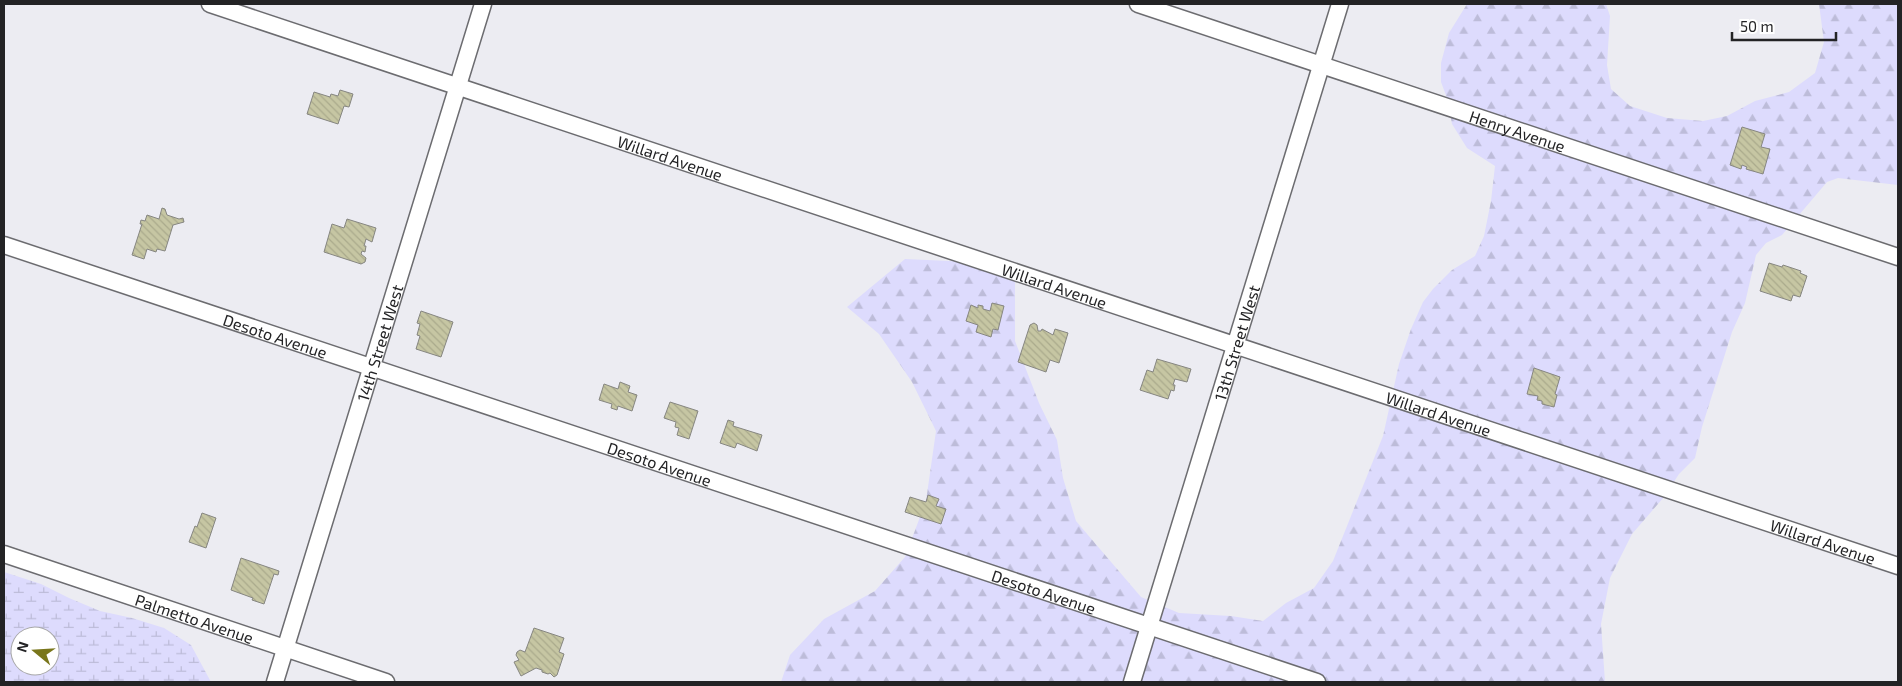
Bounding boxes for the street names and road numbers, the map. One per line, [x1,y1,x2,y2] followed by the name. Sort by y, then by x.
[1467,106,1568,155] street label: Henry Avenue
[615,131,725,184] street label: Willard Avenue
[999,259,1109,311] street label: Willard Avenue
[352,282,406,403] street label: 14th Street West
[1209,283,1263,403] street label: 13th Street West
[221,309,330,361] street label: Desoto Avenue
[1384,387,1494,439] street label: Willard Avenue
[605,437,714,489] street label: Desoto Avenue
[1768,515,1878,567] street label: Willard Avenue
[989,565,1098,617] street label: Desoto Avenue
[133,589,256,647] street label: Palmetto Avenue

